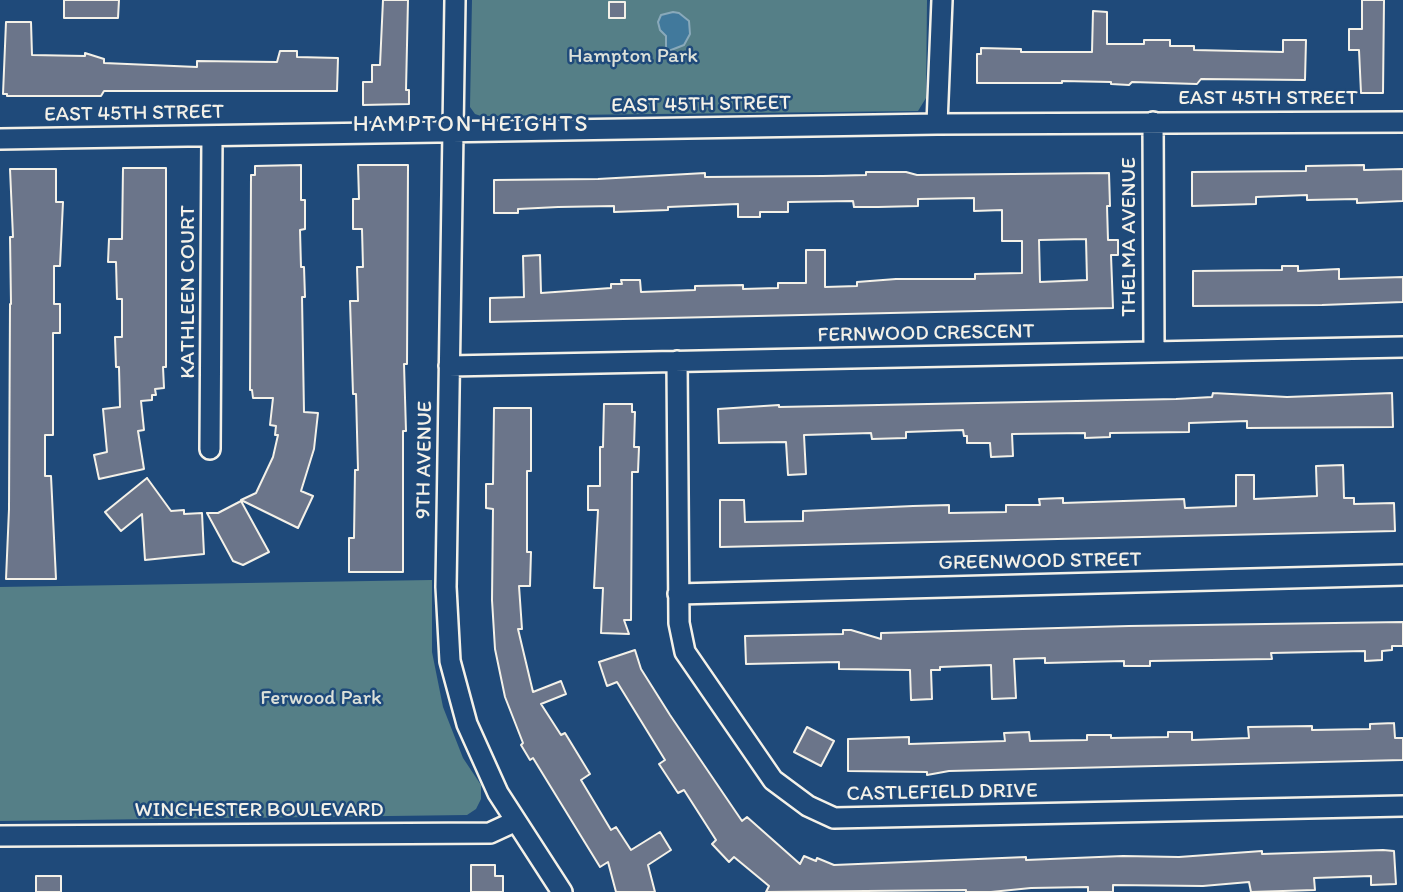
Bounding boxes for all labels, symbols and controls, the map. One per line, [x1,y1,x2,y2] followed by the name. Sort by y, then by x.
[568,44,698,70] park label: Hampton Park
[1178,86,1358,112] street label: EAST 45TH STREET
[611,91,791,119] street label: EAST 45TH STREET
[44,100,224,128] street label: EAST 45TH STREET
[355,111,587,139] district label: HAMPTON HEIGHTS
[1117,157,1143,317] street label: THELMA AVENUE
[176,205,202,379] street label: KATHLEEN COURT
[817,320,1035,348] street label: FERNWOOD CRESCENT
[411,401,439,519] street label: 9TH AVENUE
[938,548,1142,576] street label: GREENWOOD STREET
[260,686,382,712] park label: Ferwood Park
[846,779,1038,807] street label: CASTLEFIELD DRIVE
[134,798,384,824] street label: WINCHESTER BOULEVARD

